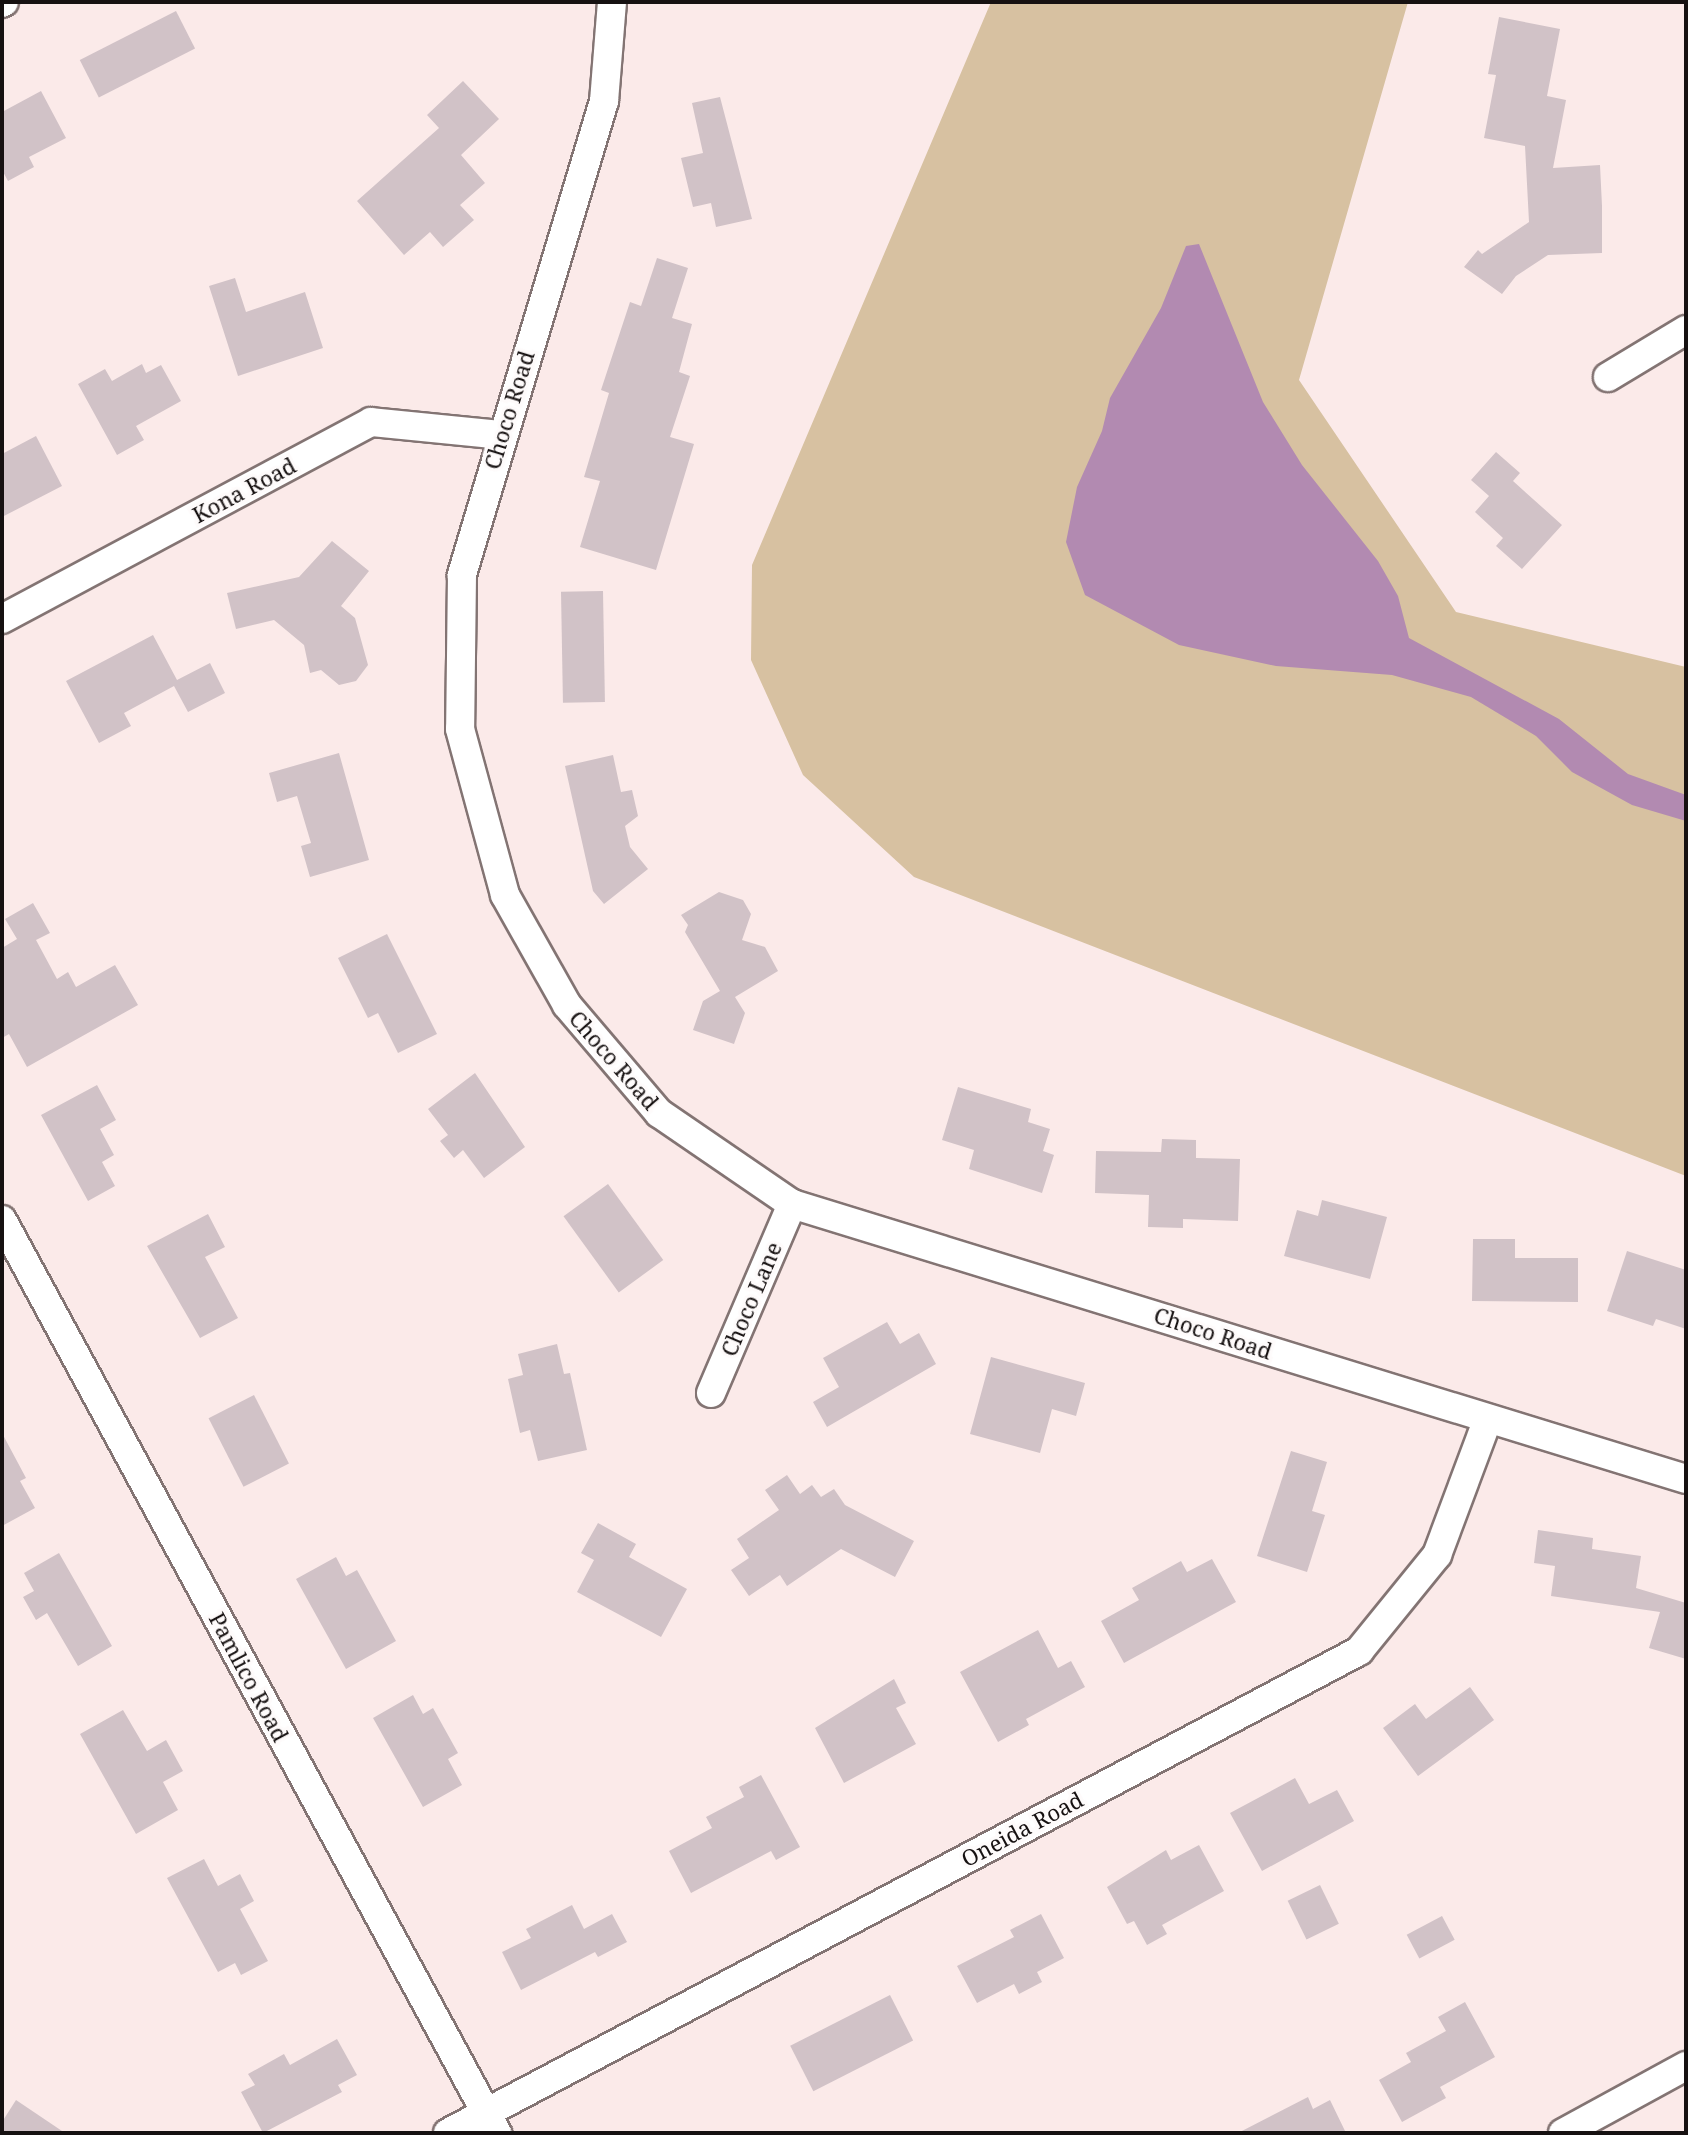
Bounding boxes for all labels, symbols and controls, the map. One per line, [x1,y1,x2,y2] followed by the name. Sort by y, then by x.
[478,348,540,472] street label: Choco Road
[188,452,300,528] street label: Kona Road
[564,1005,664,1115] street label: Choco Road
[715,1238,787,1360] street label: Choco Lane
[1151,1302,1275,1364] street label: Choco Road
[204,1608,294,1746] street label: Pamlico Road
[957,1786,1087,1872] street label: Oneida Road

